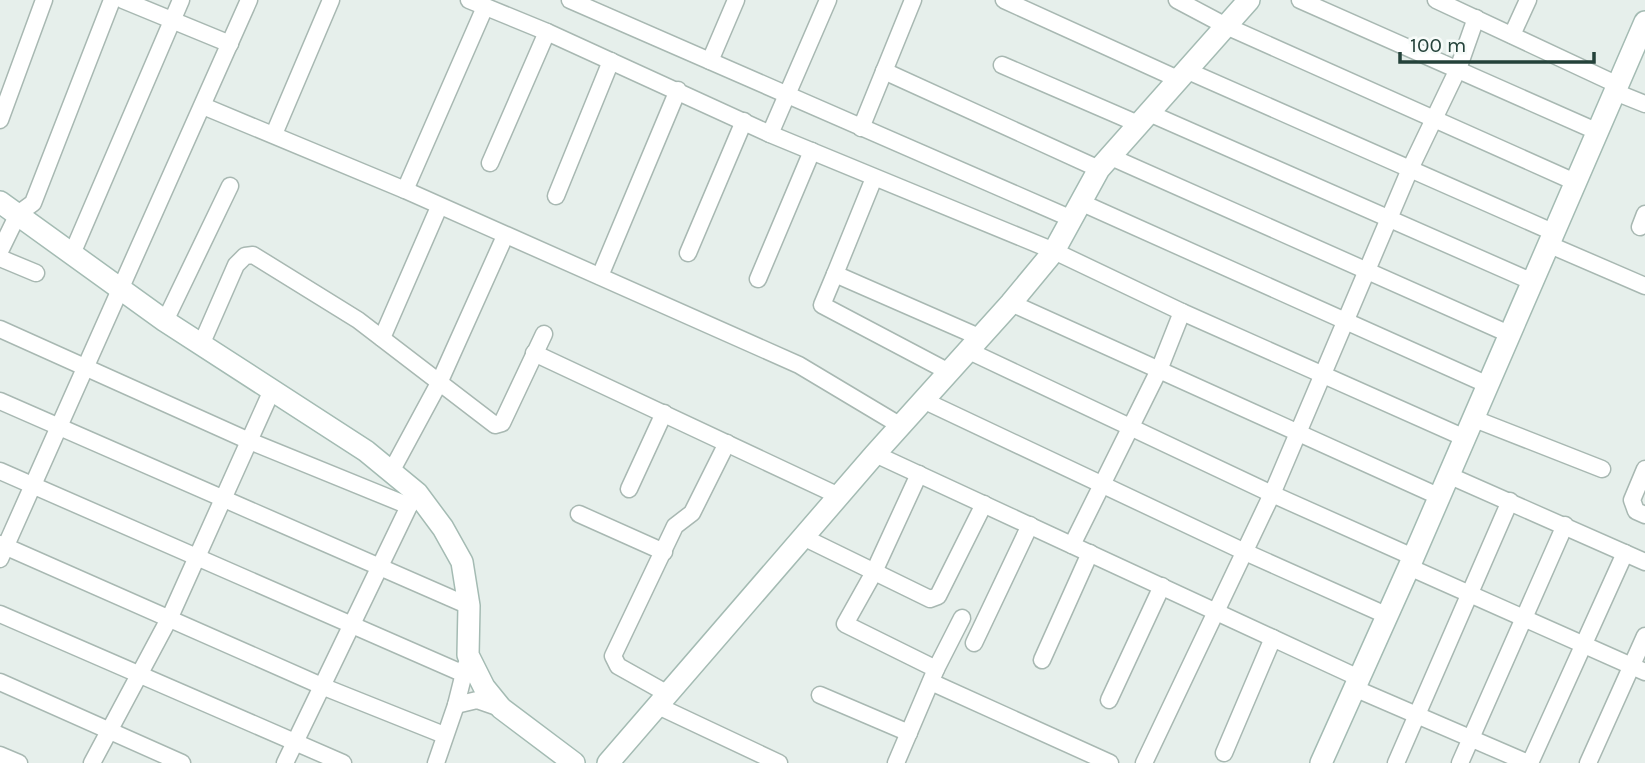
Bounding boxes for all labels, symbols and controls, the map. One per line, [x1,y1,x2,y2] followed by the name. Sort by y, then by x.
[1400,21,1594,65] scale bar
[1410,33,1467,57] text: 100 m

